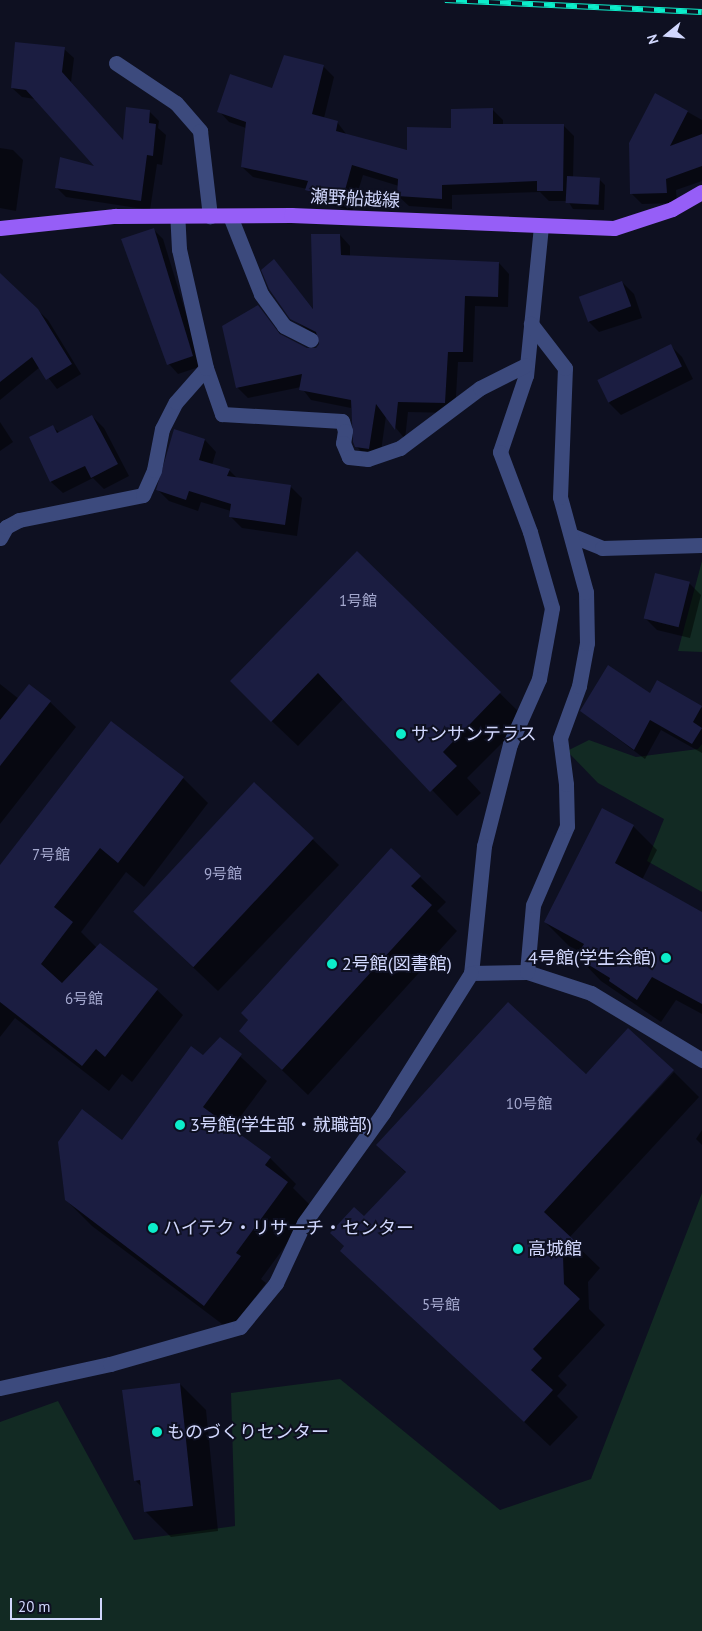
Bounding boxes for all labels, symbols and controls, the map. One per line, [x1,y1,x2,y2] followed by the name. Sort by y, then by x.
[642,10,692,60] north arrow
[643,32,663,46] text: N
[309,186,401,212] street label: 瀬野船越線
[339,592,377,610] house number: 1号館
[411,723,537,745] place label: サンサンテラス
[395,728,407,740] marker: サンサンテラス
[32,846,70,864] house number: 7号館
[204,865,242,883] house number: 9号館
[528,947,656,969] place label: 4号館(学生会館)
[660,952,672,964] marker: 4号館(学生会館)
[342,953,452,975] place label: 2号館(図書館)
[326,958,338,970] marker: 2号館(図書館)
[65,990,103,1008] house number: 6号館
[506,1095,552,1113] house number: 10号館
[190,1114,372,1136] place label: 3号館(学生部・就職部)
[174,1119,186,1131] marker: 3号館(学生部・就職部)
[163,1217,415,1239] place label: ハイテク・リサーチ・センター
[147,1222,159,1234] marker: ハイテク・リサーチ・センター
[528,1238,582,1260] place label: 高城館
[512,1243,524,1255] marker: 高城館
[422,1296,460,1314] house number: 5号館
[167,1421,329,1443] place label: ものづくりセンター
[151,1426,163,1438] marker: ものづくりセンター
[12,1588,105,1620] scale bar
[18,1597,51,1616] text: 20 m

